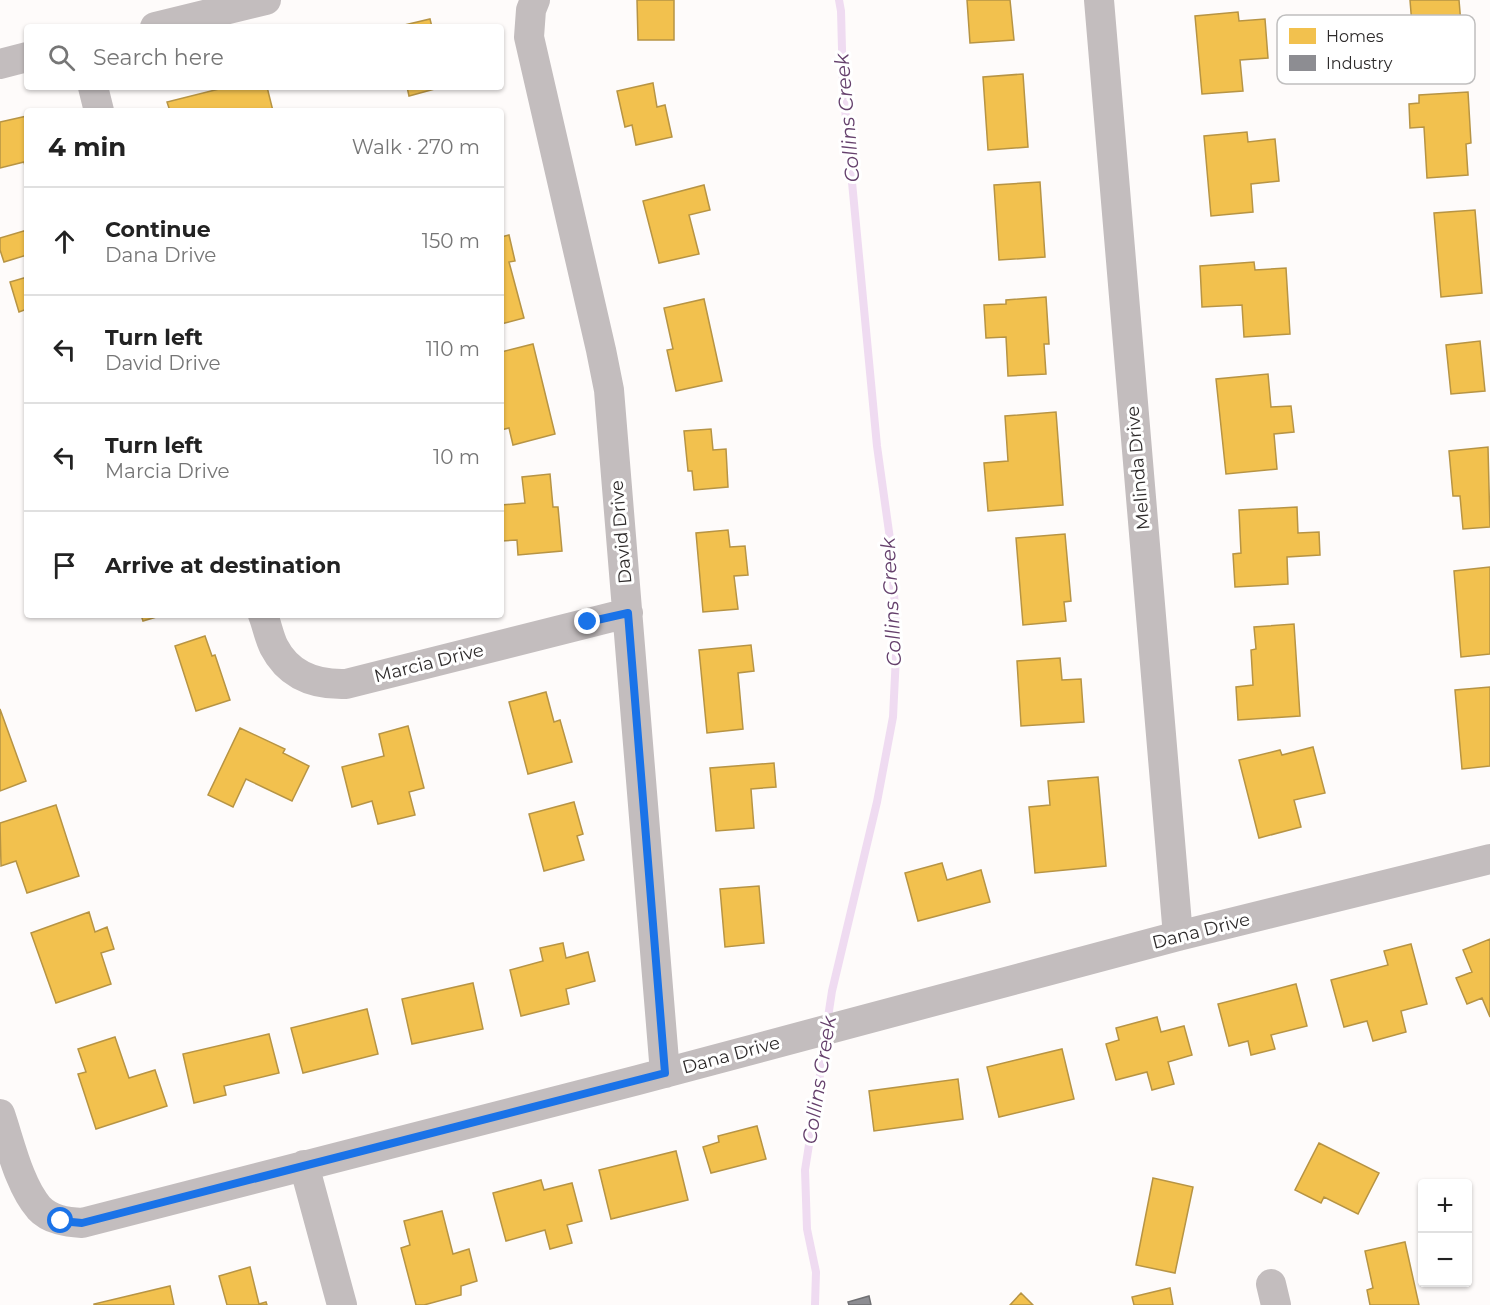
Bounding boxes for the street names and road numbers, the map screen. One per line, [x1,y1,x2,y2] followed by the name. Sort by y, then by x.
[1122,405,1154,531] street label: Melinda Drive
[606,479,636,585] street label: David Drive
[372,639,486,687] street label: Marcia Drive
[1150,908,1252,954] street label: Dana Drive
[680,1031,782,1079] street label: Dana Drive

